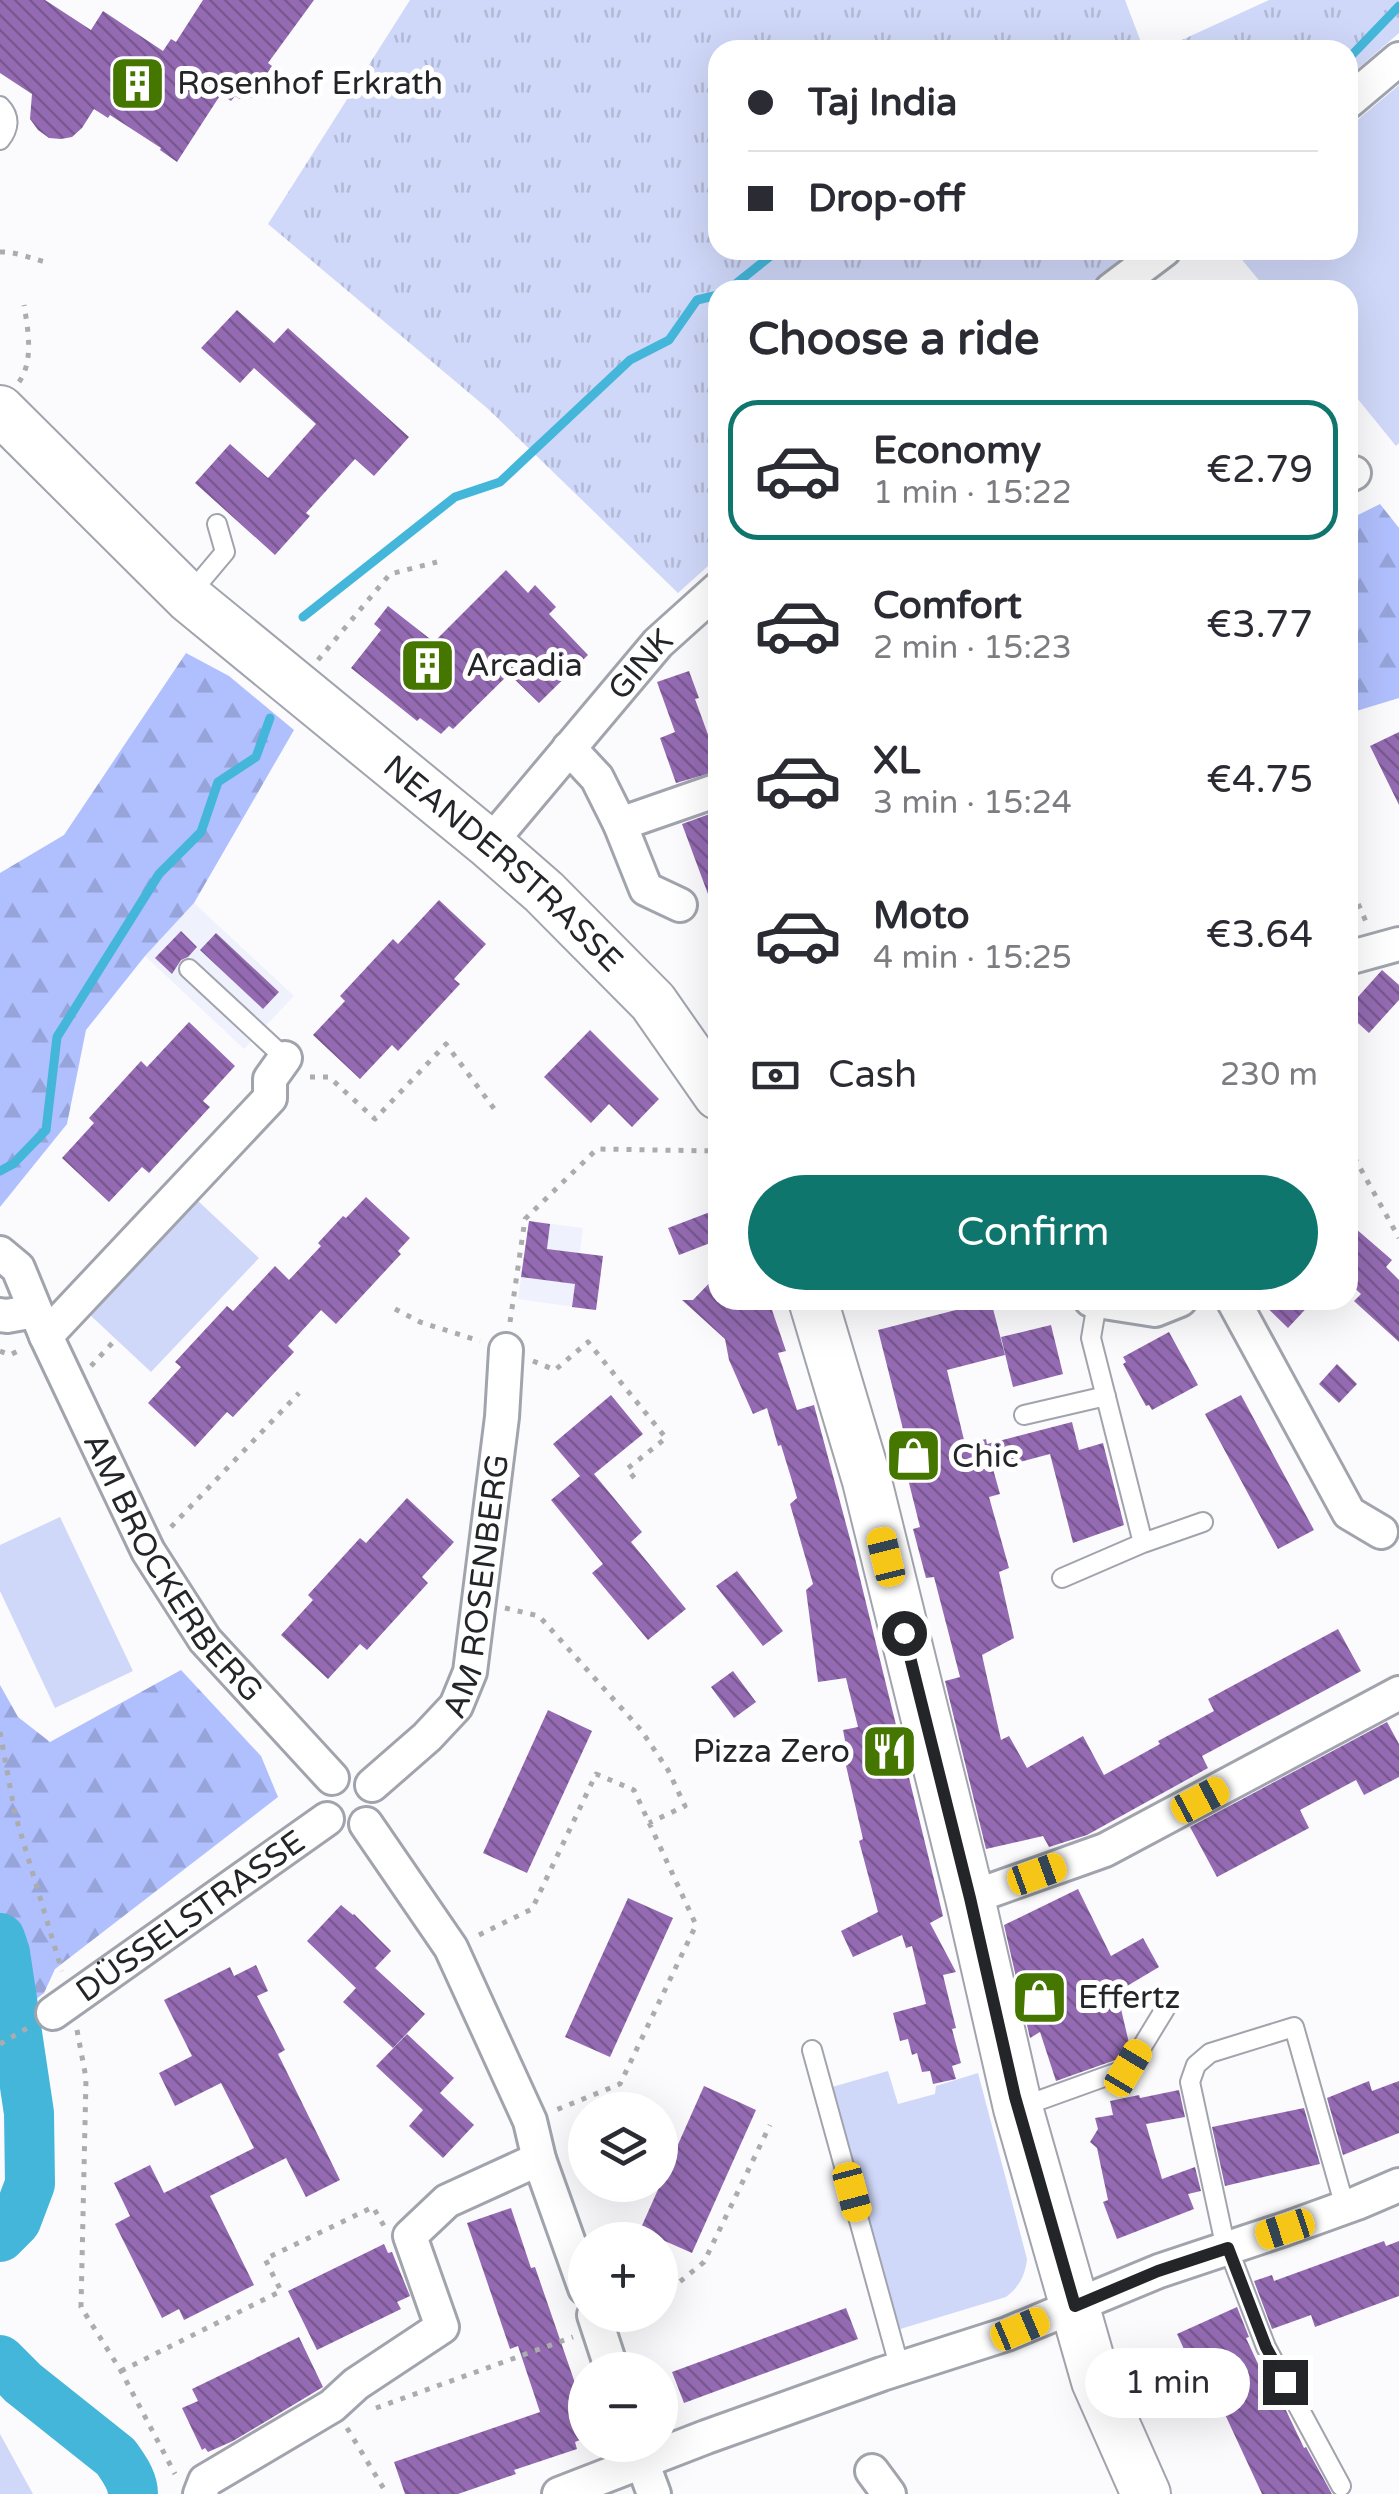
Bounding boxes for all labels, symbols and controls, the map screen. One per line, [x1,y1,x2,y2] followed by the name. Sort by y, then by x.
[108,53,168,113] building icon: Rosenhof Erkrath
[177,65,443,103] place label: Rosenhof Erkrath
[808,80,957,126] text: Taj India
[808,176,965,222] text: Drop-off
[748,313,1039,367] text: Choose a ride
[753,425,843,515] icon: car
[873,428,1041,474] text: Economy
[1206,447,1313,493] text: €2.79
[873,474,1072,512] text: 1 min · 15:22
[753,580,843,670] icon: car
[873,583,1022,629] text: Comfort
[1206,602,1313,648] text: €3.77
[601,621,681,708] street label: GINK
[873,629,1072,667] text: 2 min · 15:23
[397,635,457,695] building icon: Arcadia
[466,647,583,685] place label: Arcadia
[753,735,843,825] icon: car
[873,738,920,784] text: XL
[376,747,630,980] street label: NEANDERSTRASSE
[1206,757,1313,803] text: €4.75
[873,784,1072,822] text: 3 min · 15:24
[753,890,843,980] icon: car
[873,893,969,939] text: Moto
[1206,912,1313,958] text: €3.64
[873,939,1072,977] text: 4 min · 15:25
[748,1048,803,1103] icon: cash
[828,1052,917,1098] text: Cash
[1220,1056,1318,1094] text: 230 m
[748,1175,1318,1290] button: Confirm
[883,1426,943,1486] shop icon: Chic
[75,1427,270,1710] street label: AM BROCKERBERG
[952,1438,1019,1476] place label: Chic
[435,1452,517,1724] street label: AM ROSENBERG
[864,1524,908,1590] car
[882,1611,927,1656] route start
[859,1721,919,1781] restaurant icon: Pizza Zero
[693,1733,850,1771] place label: Pizza Zero
[1166,1773,1234,1827] car
[69,1823,312,2011] street label: DÜSSELSTRASSE
[1004,1850,1070,1898] car
[1009,1967,1069,2027] shop icon: Effertz
[1078,1979,1180,2017] place label: Effertz
[1100,2035,1156,2101] car
[568,2092,678,2462] map controls
[568,2092,678,2202] button: layers
[830,2159,874,2225] car
[1252,2205,1318,2253] car
[568,2222,678,2332] button: +
[987,2303,1053,2355] car
[1085,2347,1250,2417] callout: 1 min
[568,2352,678,2462] button: −
[1263,2360,1308,2405] route end
[1125,2364,1210,2402] text: 1 min

